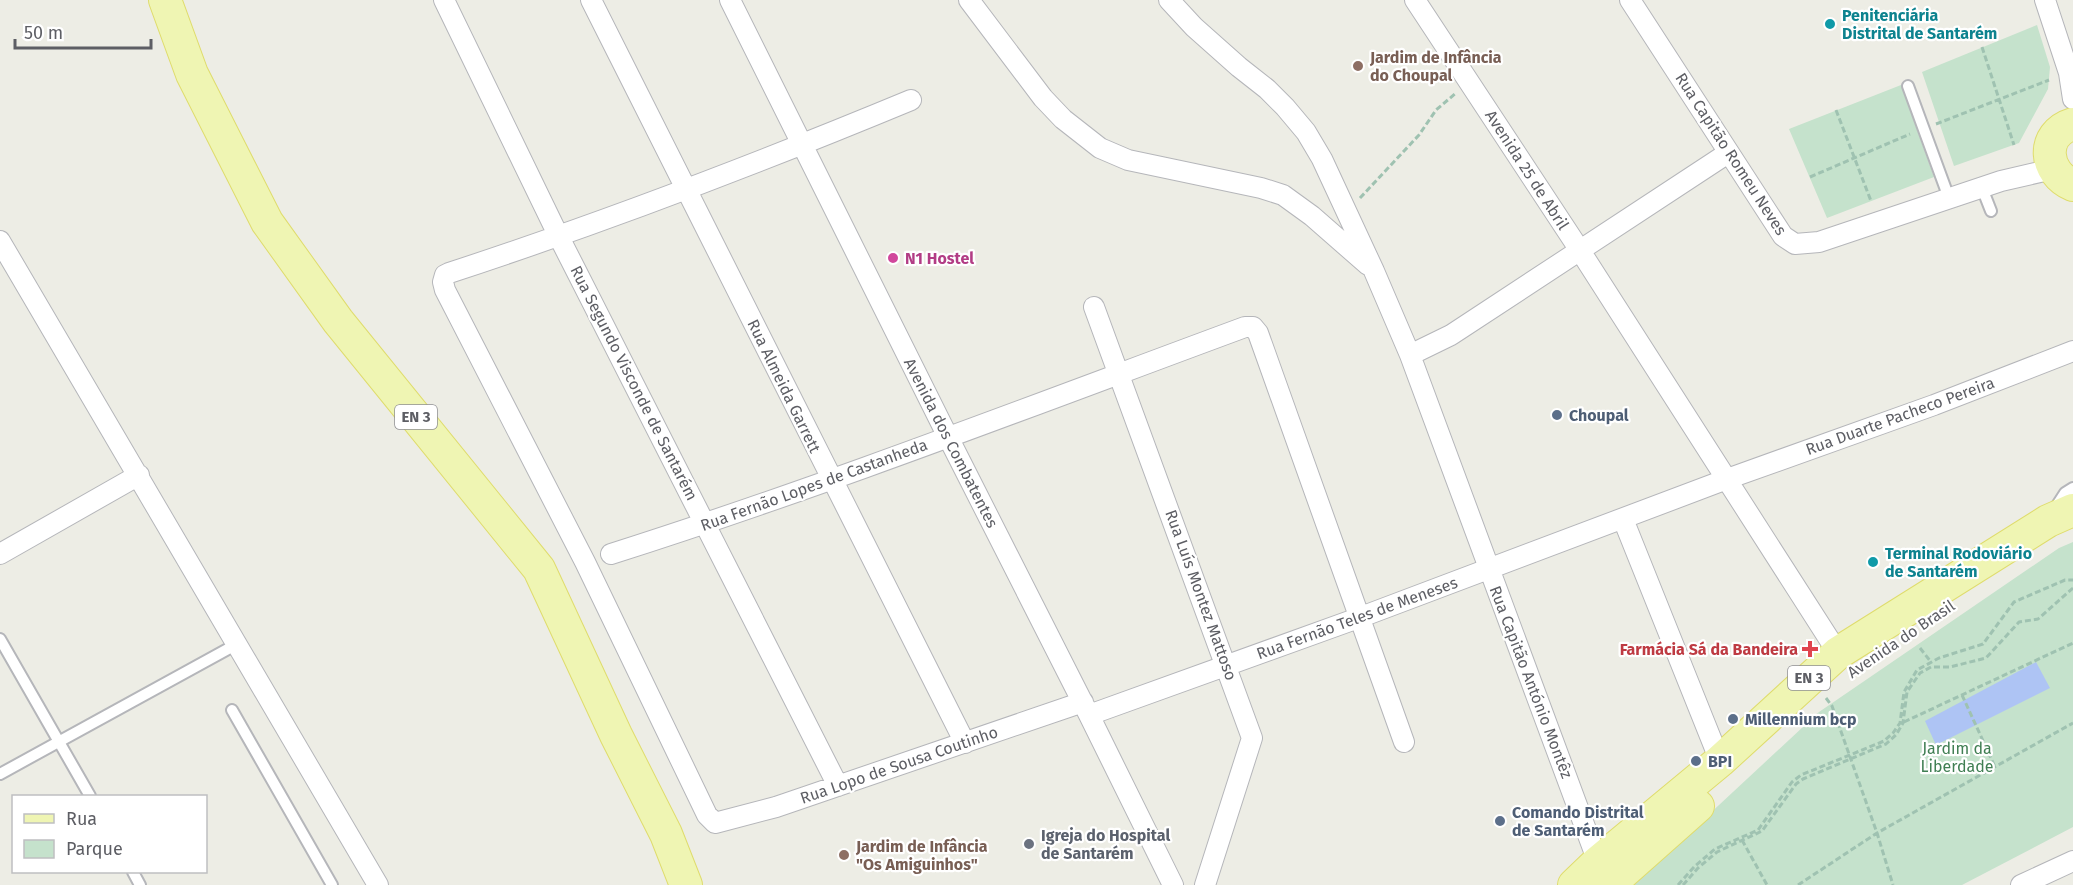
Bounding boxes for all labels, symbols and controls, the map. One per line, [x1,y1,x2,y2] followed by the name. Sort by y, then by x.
[1842,6,1997,43] place label: Penitenciária Distrital de Santarém
[15,12,152,50] scale bar
[1823,17,1837,31] marker: Penitenciária Distrital de Santarém
[24,22,63,44] text: 50 m
[1369,48,1502,85] place label: Jardim de Infância do Choupal
[1351,59,1365,73] marker: Jardim de Infância do Choupal
[1671,69,1791,239] street label: Rua Capitão Romeu Neves
[1481,107,1573,234] street label: Avenida 25 de Abril
[905,249,974,268] place label: N1 Hostel
[886,251,900,265] marker: N1 Hostel
[566,263,702,503] street label: Rua Segundo Visconde de Santarém
[743,316,825,456] street label: Rua Almeida Garrett
[900,355,1002,531] street label: Avenida dos Combatentes
[1803,373,1997,459] street label: Rua Duarte Pacheco Pereira
[395,405,437,429] road number: EN 3
[1569,406,1629,425] place label: Choupal
[1550,408,1564,422] marker: Choupal
[698,435,930,535] street label: Rua Fernão Lopes de Castanheda
[1161,507,1241,683] street label: Rua Luís Montez Mattoso
[1885,544,2032,581] place label: Terminal Rodoviário de Santarém
[1866,555,1880,569] marker: Terminal Rodoviário de Santarém
[1254,573,1460,663] street label: Rua Fernão Teles de Meneses
[1485,583,1577,781] street label: Rua Capitão António Montêz
[1844,596,1959,682] street label: Avenida do Brasil
[1620,640,1798,659] place label: Farmácia Sá da Bandeira
[1803,642,1817,656] marker: Farmácia Sá da Bandeira
[1788,666,1830,690] road number: EN 3
[1745,710,1857,729] place label: Millennium bcp
[1726,712,1740,726] marker: Millennium bcp
[798,722,1000,808] street label: Rua Lopo de Sousa Coutinho
[1921,739,1993,776] park label: Jardim da Liberdade
[1708,752,1732,771] place label: BPI
[1689,754,1703,768] marker: BPI
[12,795,207,873] legend
[1512,803,1644,840] place label: Comando Distrital de Santarém
[66,808,97,830] text: Rua
[1493,814,1507,828] marker: Comando Distrital de Santarém
[1041,826,1170,863] place label: Igreja do Hospital de Santarém
[855,837,988,874] place label: Jardim de Infância "Os Amiguinhos"
[1022,837,1036,851] marker: Igreja do Hospital de Santarém
[66,838,123,860] text: Parque
[837,848,851,862] marker: Jardim de Infância "Os Amiguinhos"

